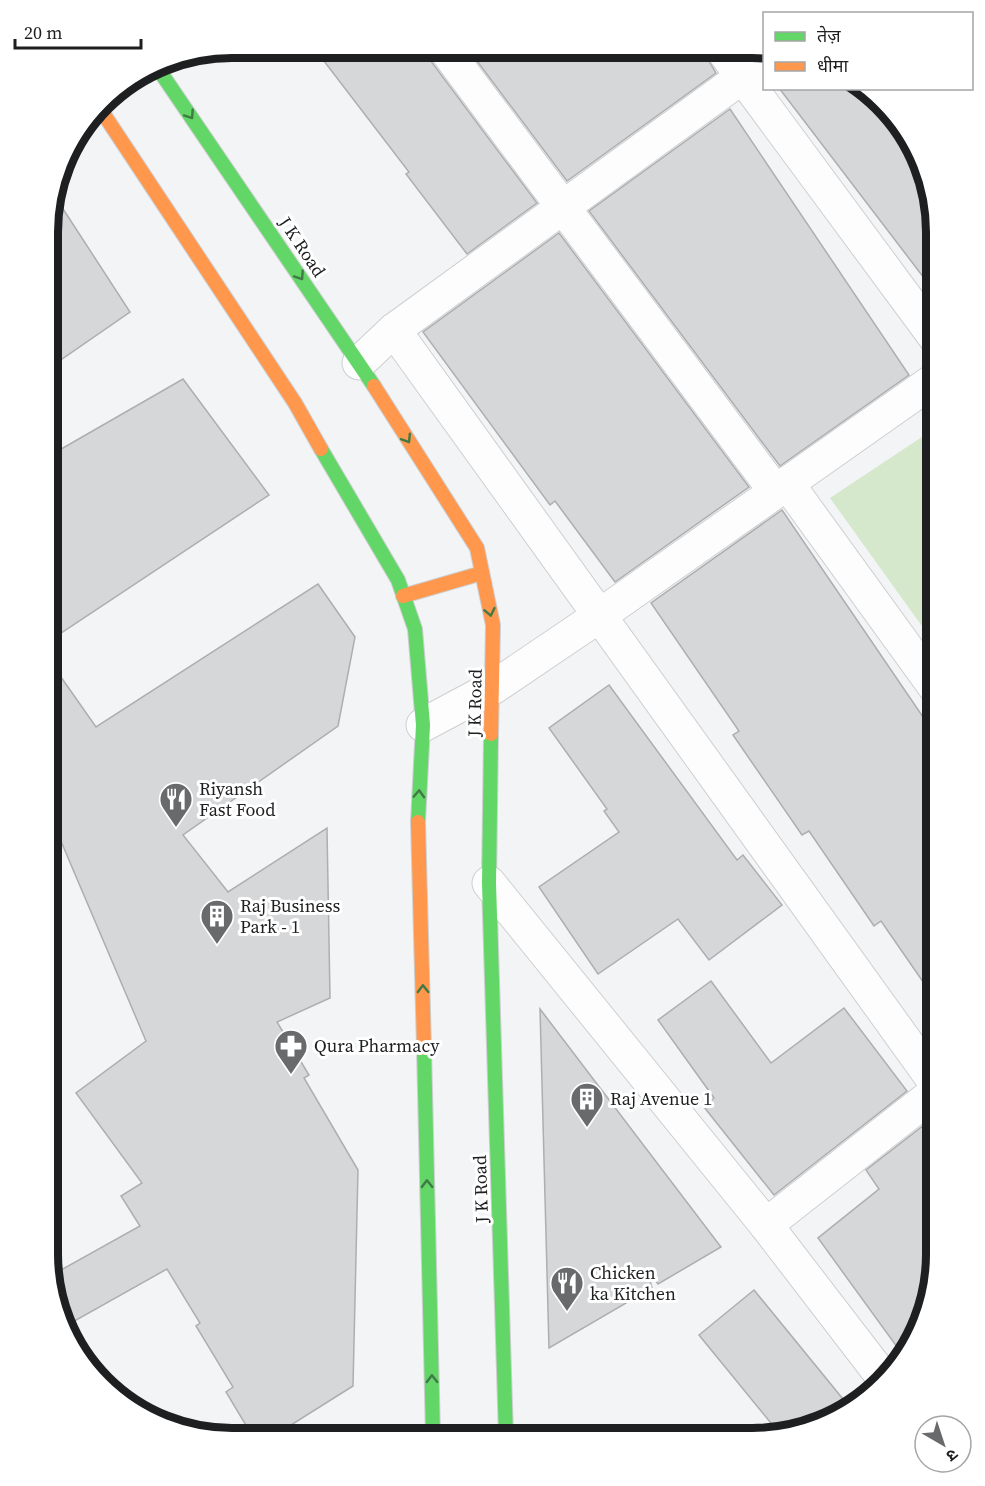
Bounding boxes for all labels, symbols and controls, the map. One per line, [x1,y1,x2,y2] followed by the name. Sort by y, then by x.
[15,12,141,50] scale bar
[763,12,973,90] legend
[24,20,62,45] text: 20 m
[817,23,841,48] text: तेज़
[817,53,848,78] text: धीमा
[183,109,194,120] one-way arrow
[273,211,332,282] street label: J K Road
[293,270,304,281] one-way arrow
[400,433,412,443] one-way arrow
[483,607,496,617] one-way arrow
[461,669,488,738] street label: J K Road
[199,776,275,822] place label: Riyansh Fast Food
[158,781,194,828] restaurant icon: Riyansh Fast Food
[412,789,425,798] one-way arrow
[240,893,341,939] place label: Raj Business Park - 1
[199,898,235,945] building icon: Raj Business Park - 1
[417,984,429,993] one-way arrow
[273,1028,309,1075] pharmacy icon: Qura Pharmacy
[314,1033,440,1058] place label: Qura Pharmacy
[569,1081,605,1128] building icon: Raj Avenue 1
[610,1086,712,1111] place label: Raj Avenue 1
[467,1155,494,1224] street label: J K Road
[421,1179,434,1188] one-way arrow
[590,1260,676,1306] place label: Chicken ka Kitchen
[549,1265,585,1312] restaurant icon: Chicken ka Kitchen
[426,1374,438,1383] one-way arrow
[913,1414,973,1474] north arrow
[941,1444,963,1468] text: उ

